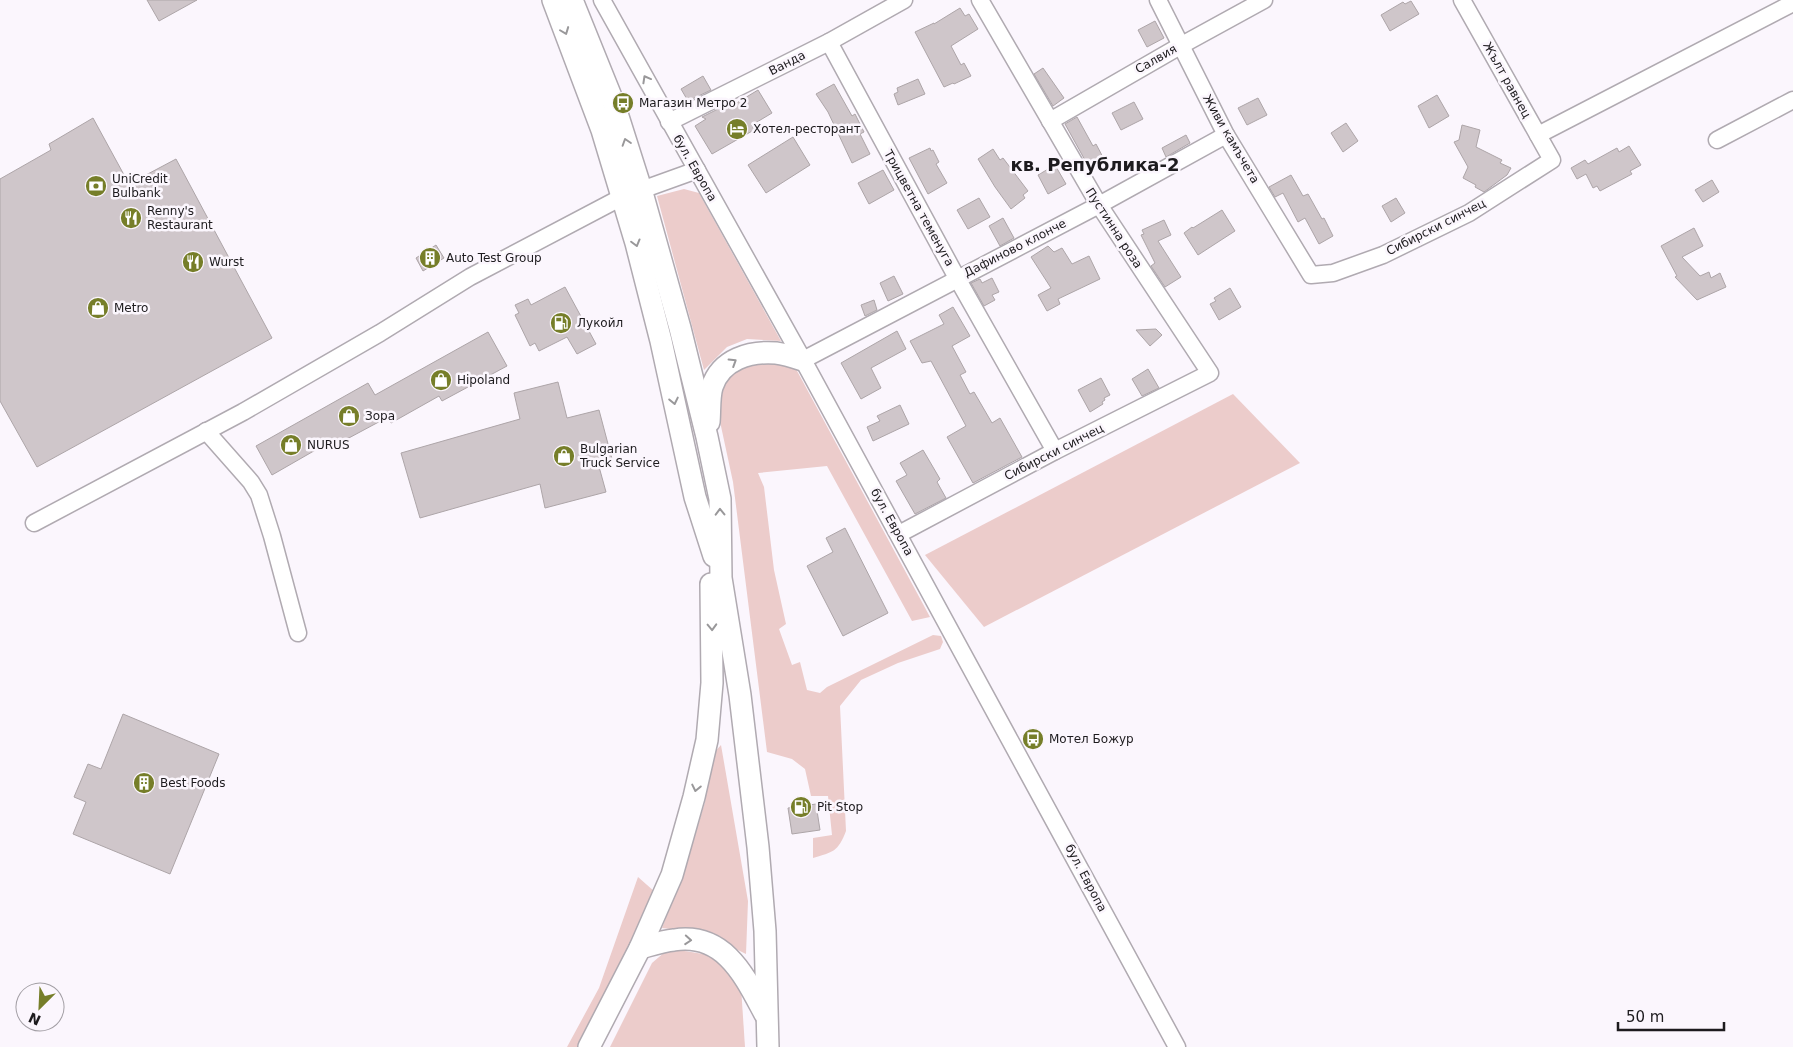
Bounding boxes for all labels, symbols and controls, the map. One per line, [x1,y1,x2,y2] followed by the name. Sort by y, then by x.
[559,26,569,35] one-way arrow
[1480,39,1534,121] street label: Жълт равнец
[1133,42,1179,76] street label: Салвия
[766,48,808,78] street label: Ванда
[642,76,652,85] one-way arrow
[611,91,635,115] bus stop icon: Магазин Метро 2
[1200,92,1262,186] street label: Живи камъчета
[639,96,747,110] place label: Магазин Метро 2
[725,117,749,141] hotel icon: Хотел-ресторант
[753,122,861,136] place label: Хотел-ресторант
[670,132,720,204] street label: бул. Европа
[622,139,632,147] one-way arrow
[881,147,957,269] street label: Трицветна теменуга
[1010,154,1180,175] district label: кв. Република-2
[112,172,168,200] place label: UniCredit Bulbank
[84,174,108,198] bank icon: UniCredit Bulbank
[1083,185,1145,271] street label: Пустинна роза
[1384,196,1488,258] street label: Сибирски синчец
[147,204,213,232] place label: Renny's Restaurant
[119,206,143,230] restaurant icon: Renny's Restaurant
[962,216,1068,280] street label: Дафиново клонче
[631,239,641,247] one-way arrow
[418,246,442,270] building icon: Auto Test Group
[181,250,205,274] restaurant icon: Wurst
[446,251,542,265] place label: Auto Test Group
[209,255,244,269] place label: Wurst
[86,296,110,320] shop icon: Metro
[114,301,148,315] place label: Metro
[549,311,573,335] fuel station icon: Лукойл
[577,316,623,330] place label: Лукойл
[728,359,737,369] one-way arrow
[429,368,453,392] shop icon: Hipoland
[457,373,510,387] place label: Hipoland
[668,397,679,406] one-way arrow
[337,404,361,428] shop icon: Зора
[365,409,395,423] place label: Зора
[1002,421,1106,483] street label: Сибирски синчец
[279,433,303,457] shop icon: NURUS
[307,438,350,452] place label: NURUS
[579,442,660,470] place label: Bulgarian Truck Service
[552,444,576,468] shop icon: Bulgarian Truck Service
[868,486,916,558] street label: бул. Европа
[715,507,725,515] one-way arrow
[707,624,717,631] one-way arrow
[1021,727,1045,751] bus stop icon: Мотел Божур
[1049,732,1134,746] place label: Мотел Божур
[132,771,156,795] building icon: Best Foods
[160,776,225,790] place label: Best Foods
[691,784,702,793] one-way arrow
[789,795,813,819] fuel station icon: Pit Stop
[817,800,863,814] place label: Pit Stop
[1062,842,1110,914] street label: бул. Европа
[684,935,692,946] one-way arrow
[15,982,65,1032] north arrow
[1618,1000,1724,1032] scale bar
[1626,1008,1664,1026] text: 50 m
[26,1009,43,1029] text: N

